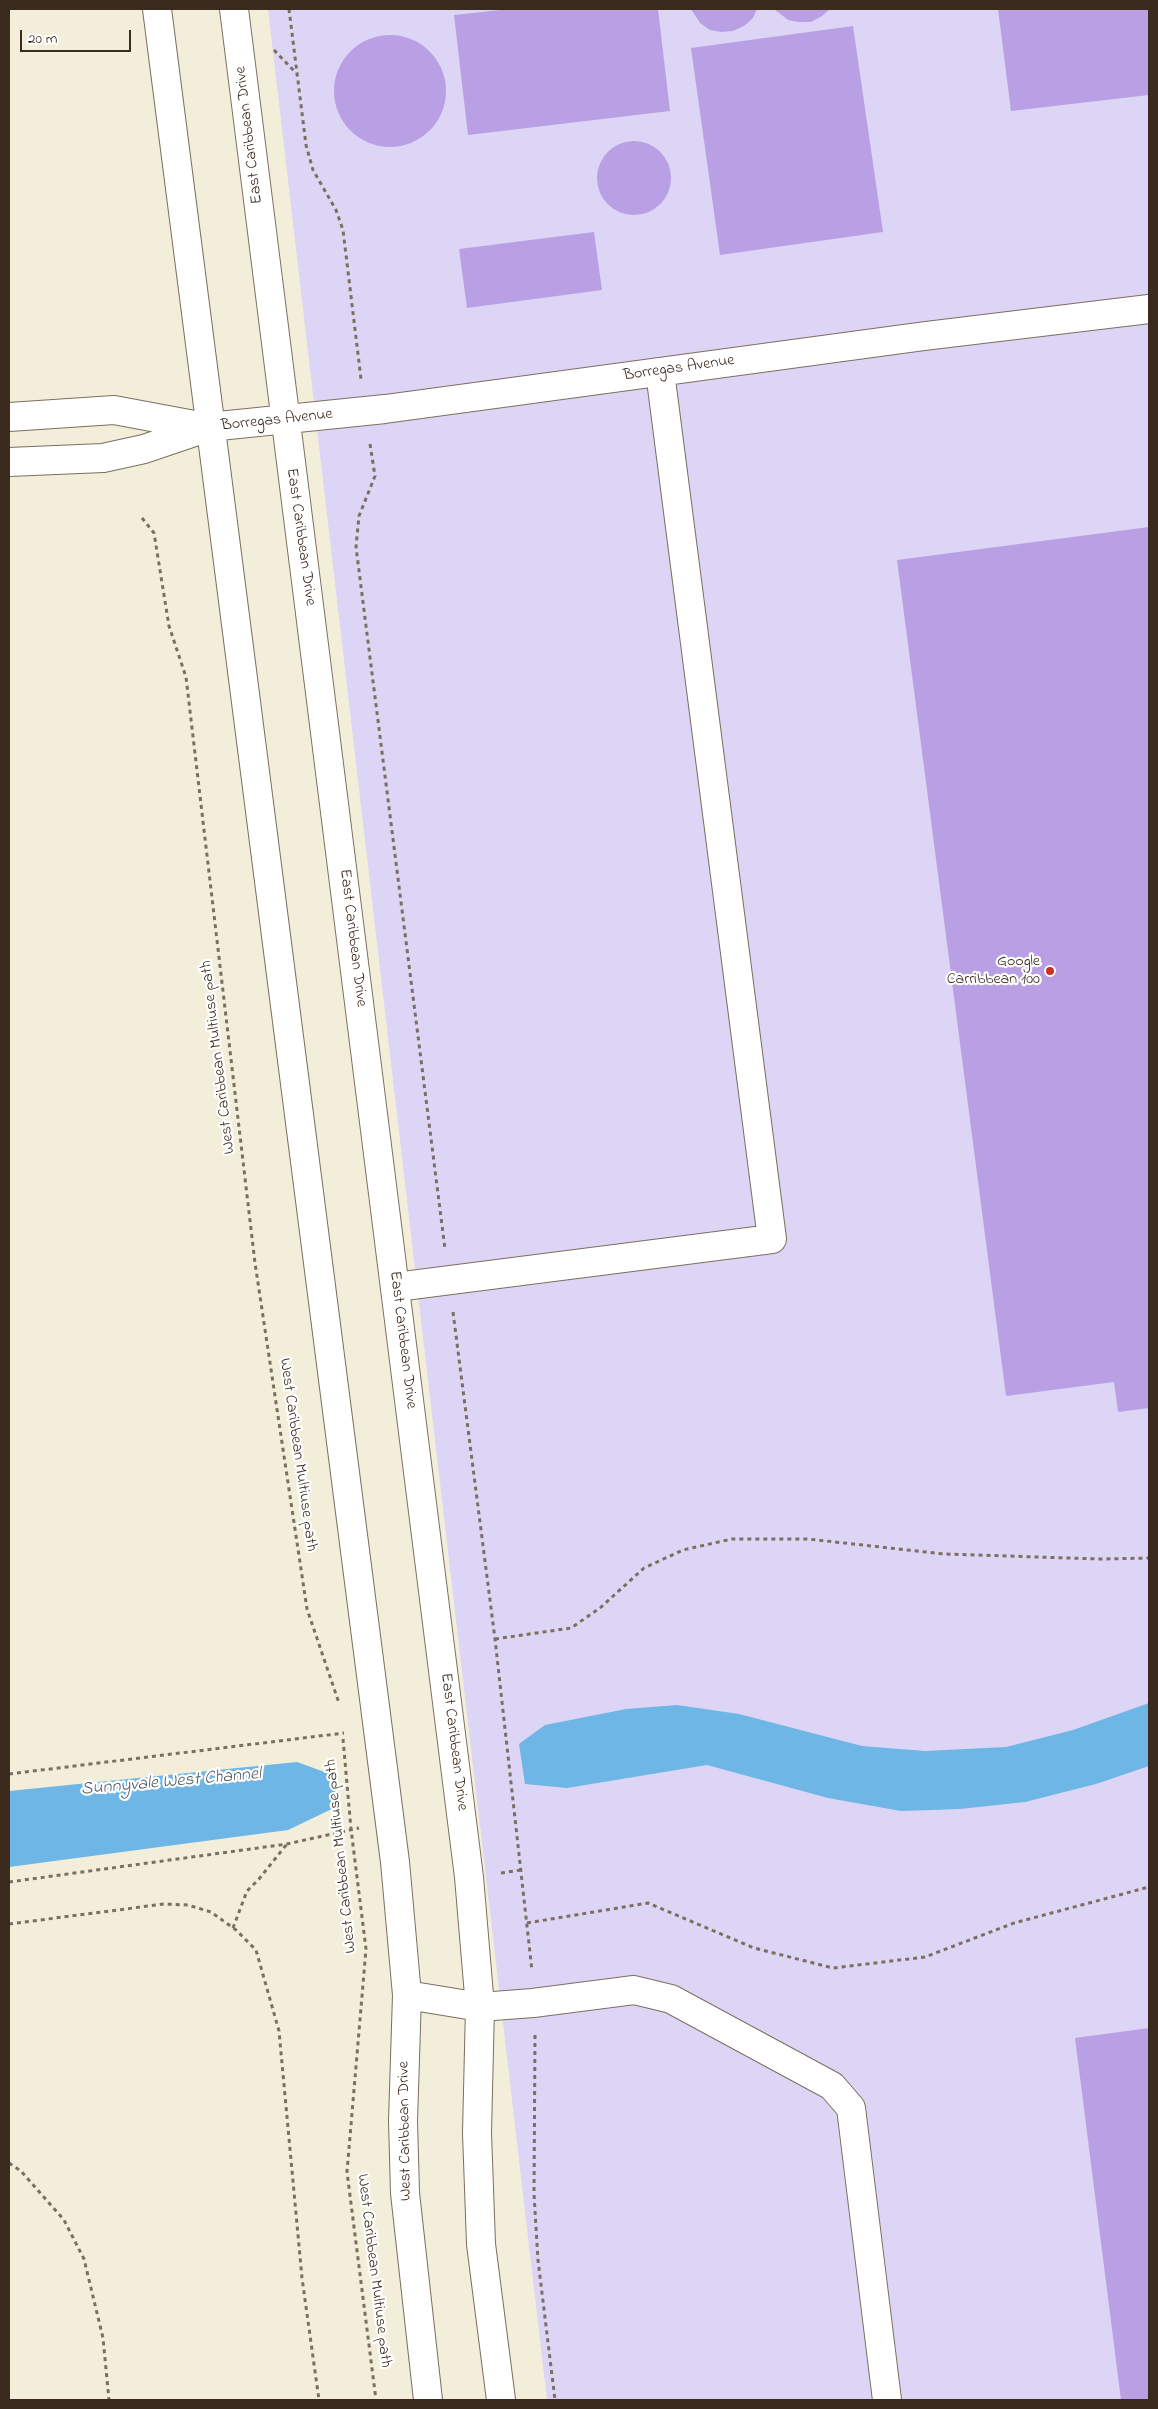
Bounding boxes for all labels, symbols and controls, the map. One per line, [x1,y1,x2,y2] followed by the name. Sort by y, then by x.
[22,20,134,52] scale bar
[28,28,57,50] text: 20 m
[232,65,268,205] street label: East Caribbean Drive
[622,352,736,386] street label: Borregas Avenue
[220,406,334,436] street label: Borregas Avenue
[281,467,319,607] street label: East Caribbean Drive
[334,868,370,1008] street label: East Caribbean Drive
[947,952,1040,990] place label: Google Carribbean 100
[198,959,240,1155] street label: West Caribbean Multiuse path
[1044,965,1056,977] marker: Google Carribbean 100
[384,1270,420,1410] street label: East Caribbean Drive
[274,1357,320,1553] street label: West Caribbean Multiuse path
[435,1672,471,1812] street label: East Caribbean Drive
[322,1758,362,1954] street label: West Caribbean Multiuse path
[80,1764,262,1802] water label: Sunnyvale West Channel
[395,2061,417,2201] street label: West Caribbean Drive
[352,2173,394,2369] street label: West Caribbean Multiuse path

